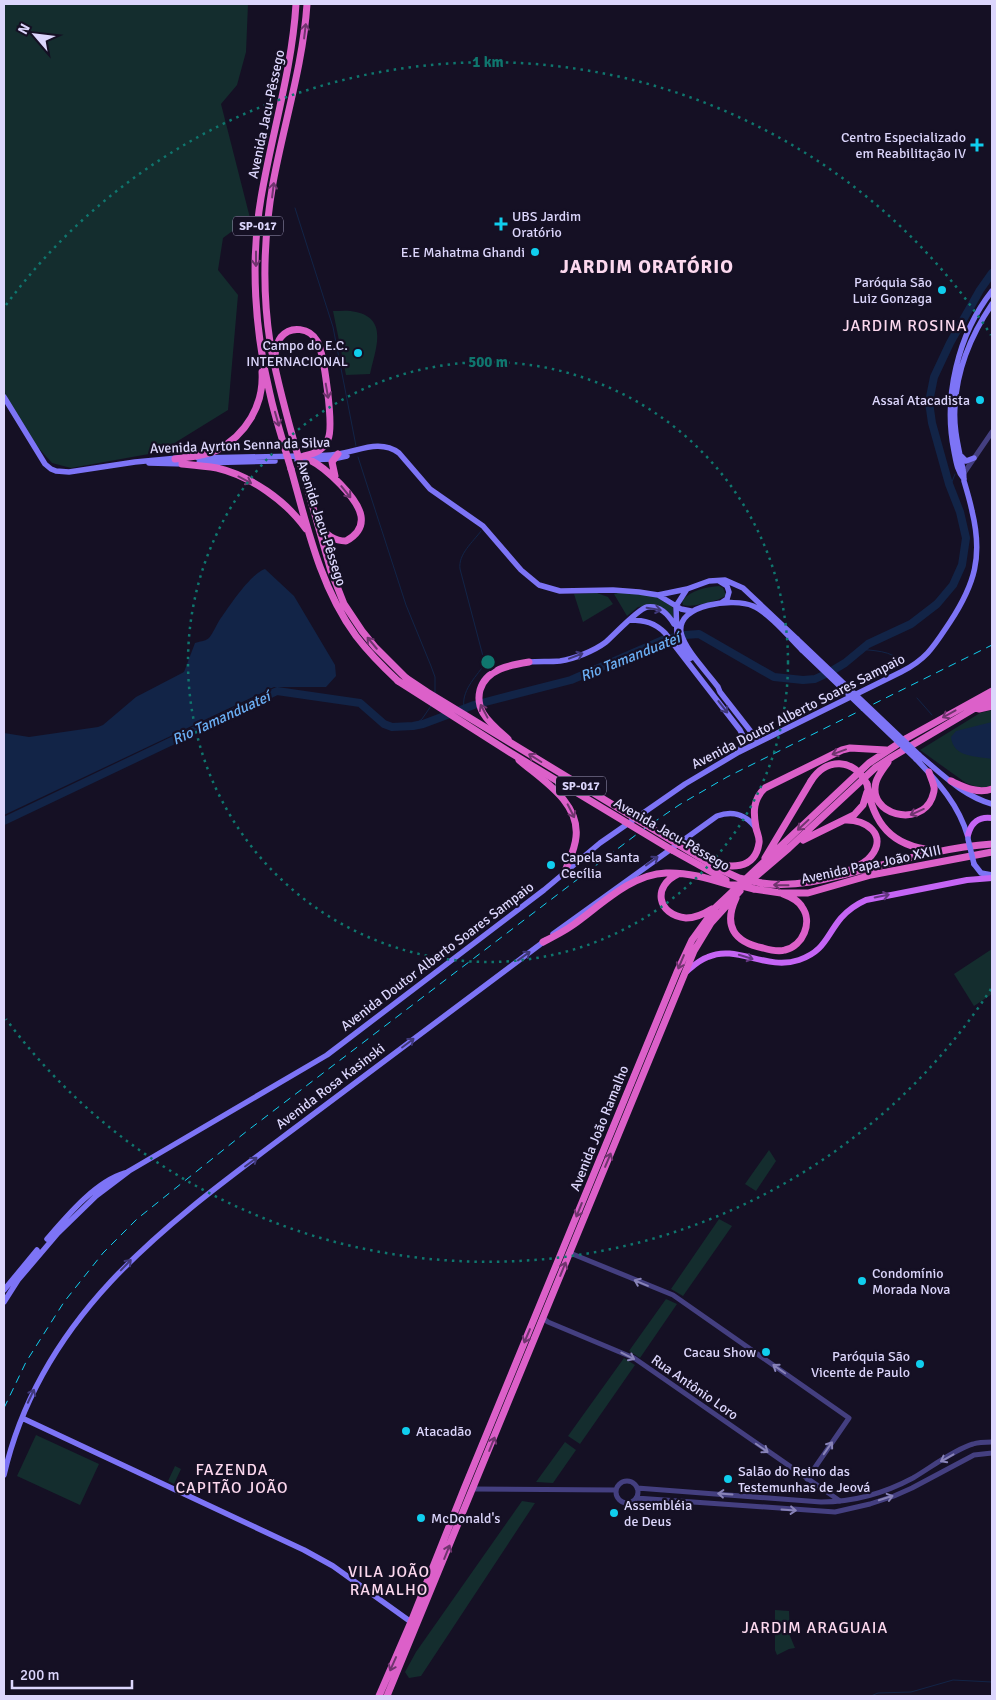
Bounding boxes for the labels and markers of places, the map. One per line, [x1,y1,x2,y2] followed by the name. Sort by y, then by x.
[841,129,966,162] place label: Centro Especializado em Reabilitação IV
[970,138,984,152] marker: Centro Especializado em Reabilitação IV
[512,208,581,241] place label: UBS Jardim Oratório
[494,217,508,231] marker: UBS Jardim Oratório
[401,244,525,261] place label: E.E Mahatma Ghandi
[529,246,541,258] marker: E.E Mahatma Ghandi
[853,274,932,307] place label: Paróquia São Luiz Gonzaga
[936,284,948,296] marker: Paróquia São Luiz Gonzaga
[246,337,348,370] place label: Campo do E.C. INTERNACIONAL
[352,347,364,359] marker: Campo do E.C. INTERNACIONAL
[872,392,970,409] place label: Assaí Atacadista
[974,394,986,406] marker: Assaí Atacadista
[479,653,497,671] centre of rings
[561,849,640,882] place label: Capela Santa Cecília
[545,859,557,871] marker: Capela Santa Cecília
[872,1265,950,1298] place label: Condomínio Morada Nova
[856,1275,868,1287] marker: Condomínio Morada Nova
[684,1344,756,1361] place label: Cacau Show
[760,1346,772,1358] marker: Cacau Show
[811,1348,910,1381] place label: Paróquia São Vicente de Paulo
[914,1358,926,1370] marker: Paróquia São Vicente de Paulo
[416,1423,472,1440] place label: Atacadão
[400,1425,412,1437] marker: Atacadão
[738,1463,870,1496] place label: Salão do Reino das Testemunhas de Jeová
[722,1473,734,1485] marker: Salão do Reino das Testemunhas de Jeová
[624,1497,692,1530] place label: Assembléia de Deus
[608,1507,620,1519] marker: Assembléia de Deus
[431,1510,500,1527] place label: McDonald's
[415,1512,427,1524] marker: McDonald's

